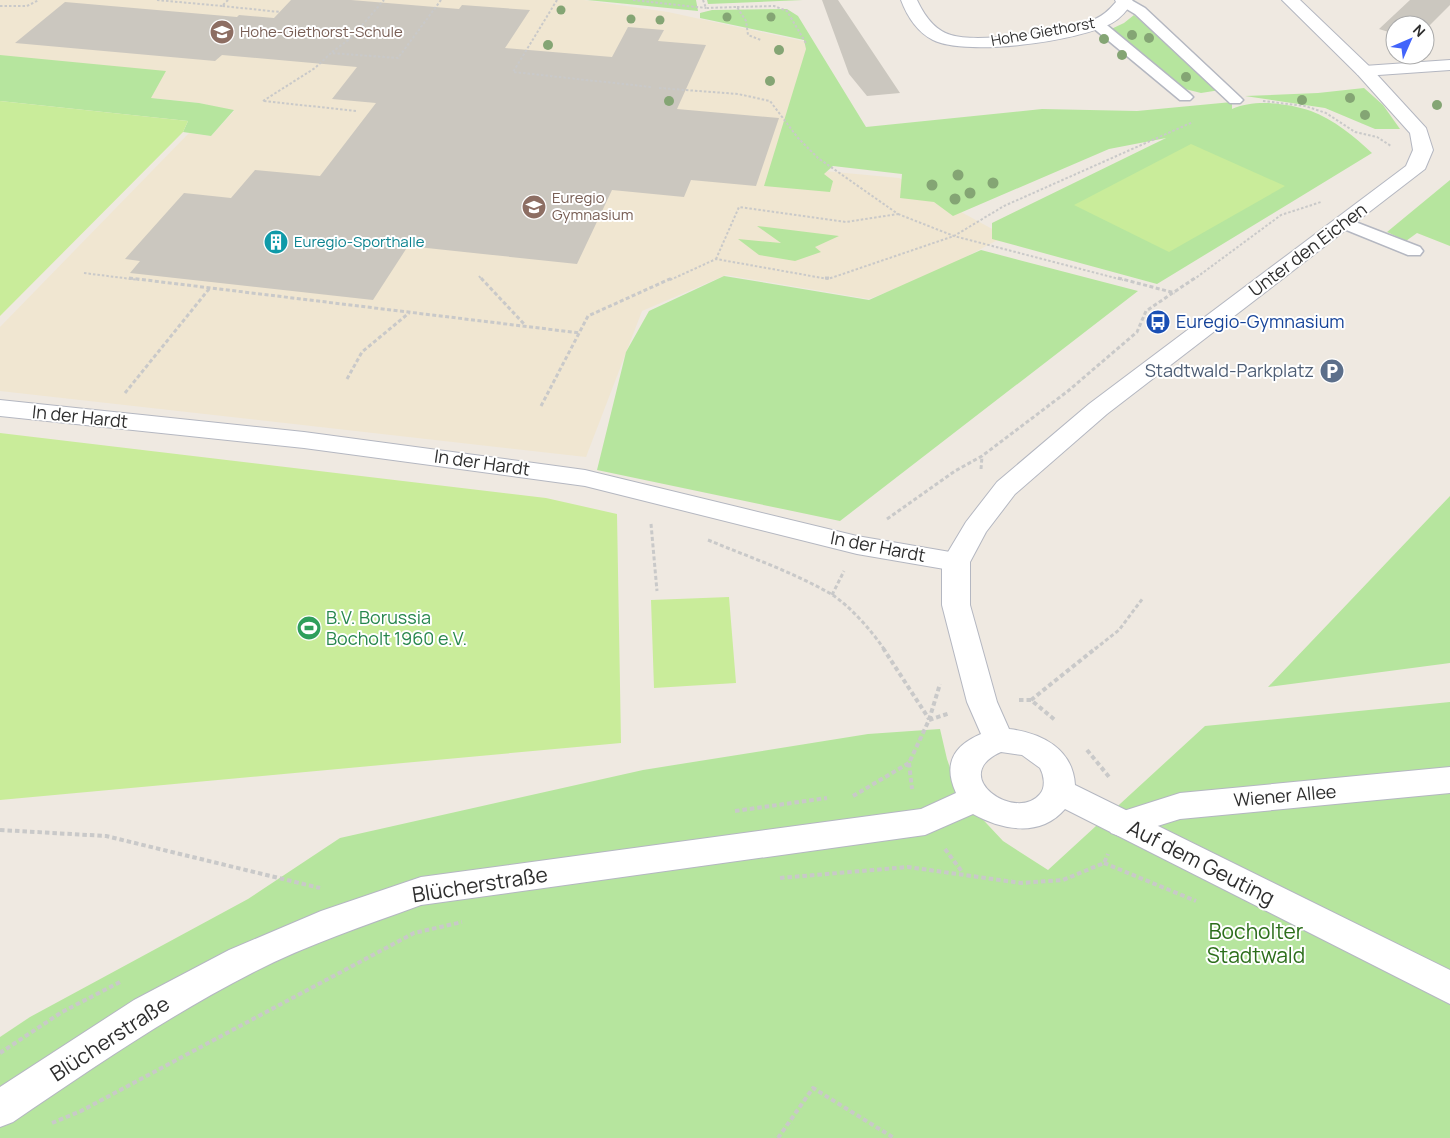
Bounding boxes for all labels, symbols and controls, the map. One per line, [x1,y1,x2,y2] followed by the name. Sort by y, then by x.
[989,12,1097,51] street label: Hohe Giethorst
[1385,15,1435,65] north arrow
[209,19,235,45] school or university icon: Hohe-Giethorst-Schule
[1409,20,1430,41] text: N
[240,21,403,42] place label: Hohe-Giethorst-Schule
[552,187,633,225] place label: Euregio Gymnasium
[521,194,547,220] school or university icon: Euregio Gymnasium
[1243,197,1371,302] street label: Unter den Eichen
[263,229,289,255] building icon: Euregio-Sporthalle
[294,231,425,252] place label: Euregio-Sporthalle
[1145,309,1171,335] bus stop icon: Euregio-Gymnasium
[1176,309,1345,333] place label: Euregio-Gymnasium
[1145,358,1314,382] place label: Stadtwald-Parkplatz
[1319,358,1345,384] parking icon: Stadtwald-Parkplatz
[31,399,129,433] street label: In der Hardt
[433,443,531,481] street label: In der Hardt
[829,525,928,567] street label: In der Hardt
[326,605,467,650] place label: B.V. Borussia Bocholt 1960 e.V.
[296,615,322,641] sports icon: B.V. Borussia Bocholt 1960 e.V.
[1233,779,1337,811] street label: Wiener Allee
[1123,813,1280,911] street label: Auf dem Geuting
[410,859,550,909] street label: Blücherstraße
[1207,917,1305,969] park label: Bocholter Stadtwald
[44,989,174,1087] street label: Blücherstraße

